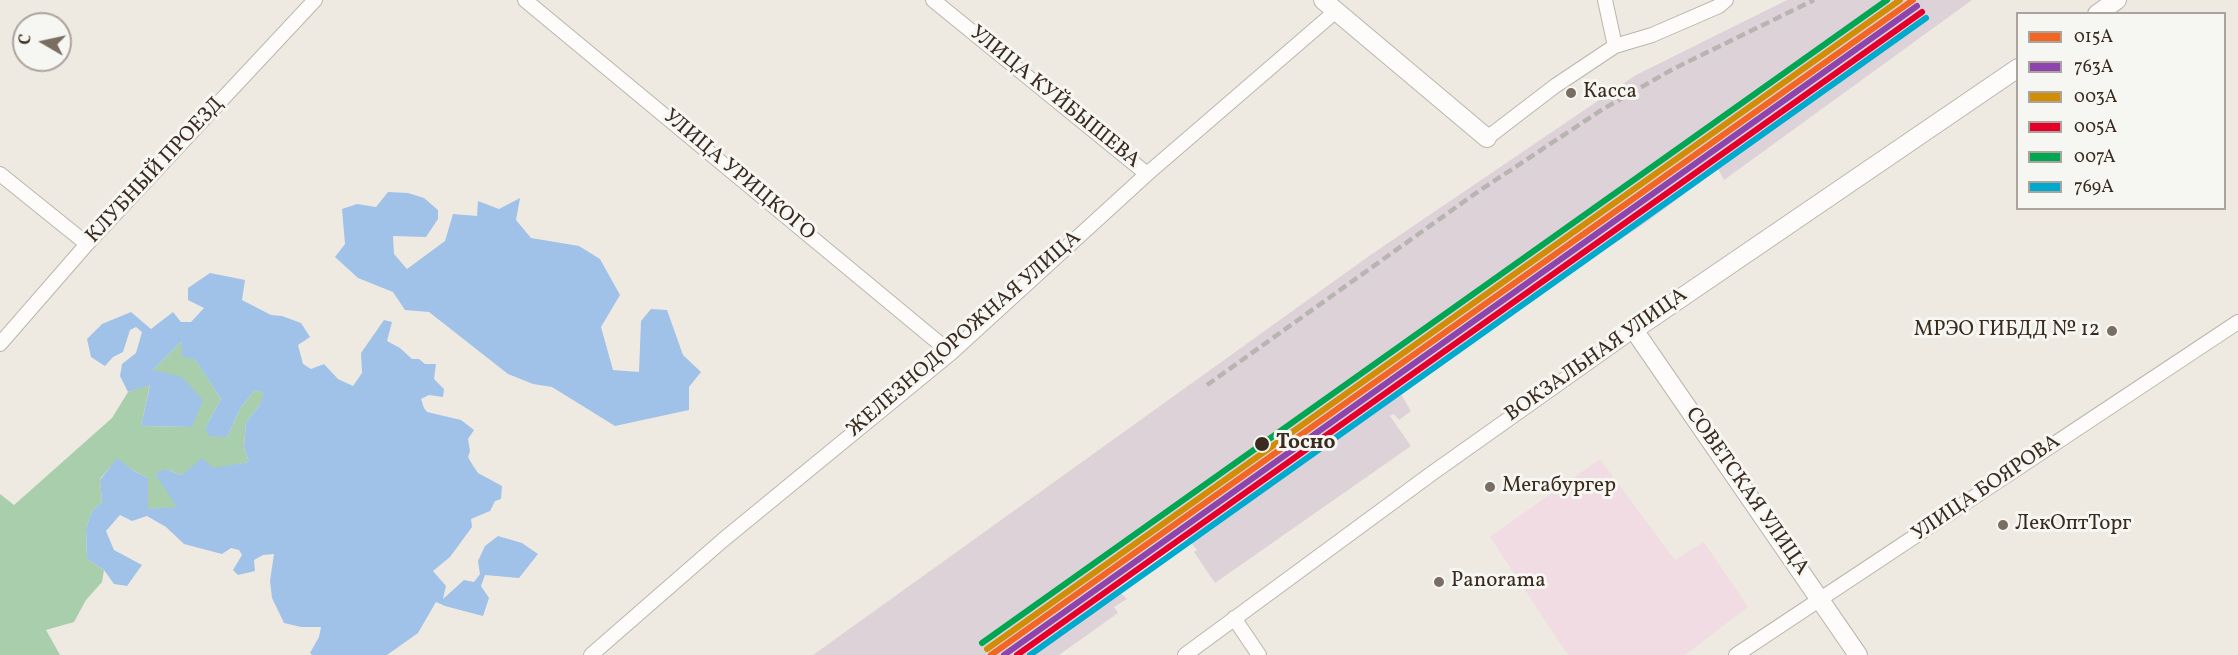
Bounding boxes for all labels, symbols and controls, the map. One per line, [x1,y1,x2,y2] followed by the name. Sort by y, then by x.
[12,12,72,72] north arrow
[2016,12,2226,210] legend
[964,21,1144,175] street label: УЛИЦА КУЙБЫШЕВА
[2074,25,2113,50] text: 015А
[15,33,38,46] text: С
[2074,55,2114,80] text: 763А
[1583,80,1637,106] place label: Касса
[2074,85,2117,110] text: 003А
[1564,86,1578,100] marker: Касса
[82,93,230,249] street label: КЛУБНЫЙ ПРОЕЗД
[657,105,819,247] street label: УЛИЦА УРИЦКОГО
[2074,115,2117,140] text: 005А
[2074,145,2116,170] text: 007А
[2074,175,2114,200] text: 769А
[843,226,1087,444] street label: ЖЕЛЕЗНОДОРОЖНАЯ УЛИЦА
[1501,284,1693,428] street label: ВОКЗАЛЬНАЯ УЛИЦА
[1914,318,2100,344] place label: МРЭО ГИБДД № 12
[2105,324,2119,338] marker: МРЭО ГИБДД № 12
[1679,403,1813,581] street label: СОВЕТСКАЯ УЛИЦА
[1908,430,2066,548] street label: УЛИЦА БОЯРОВА
[1276,431,1335,457] place label: Тосно
[1253,435,1271,453] marker: Тосно
[1502,474,1616,500] place label: Мегабургер
[1483,480,1497,494] marker: Мегабургер
[2015,512,2132,538] place label: ЛекОптТорг
[1996,518,2010,532] marker: ЛекОптТорг
[1451,569,1546,595] place label: Panorama
[1432,575,1446,589] marker: Panorama

